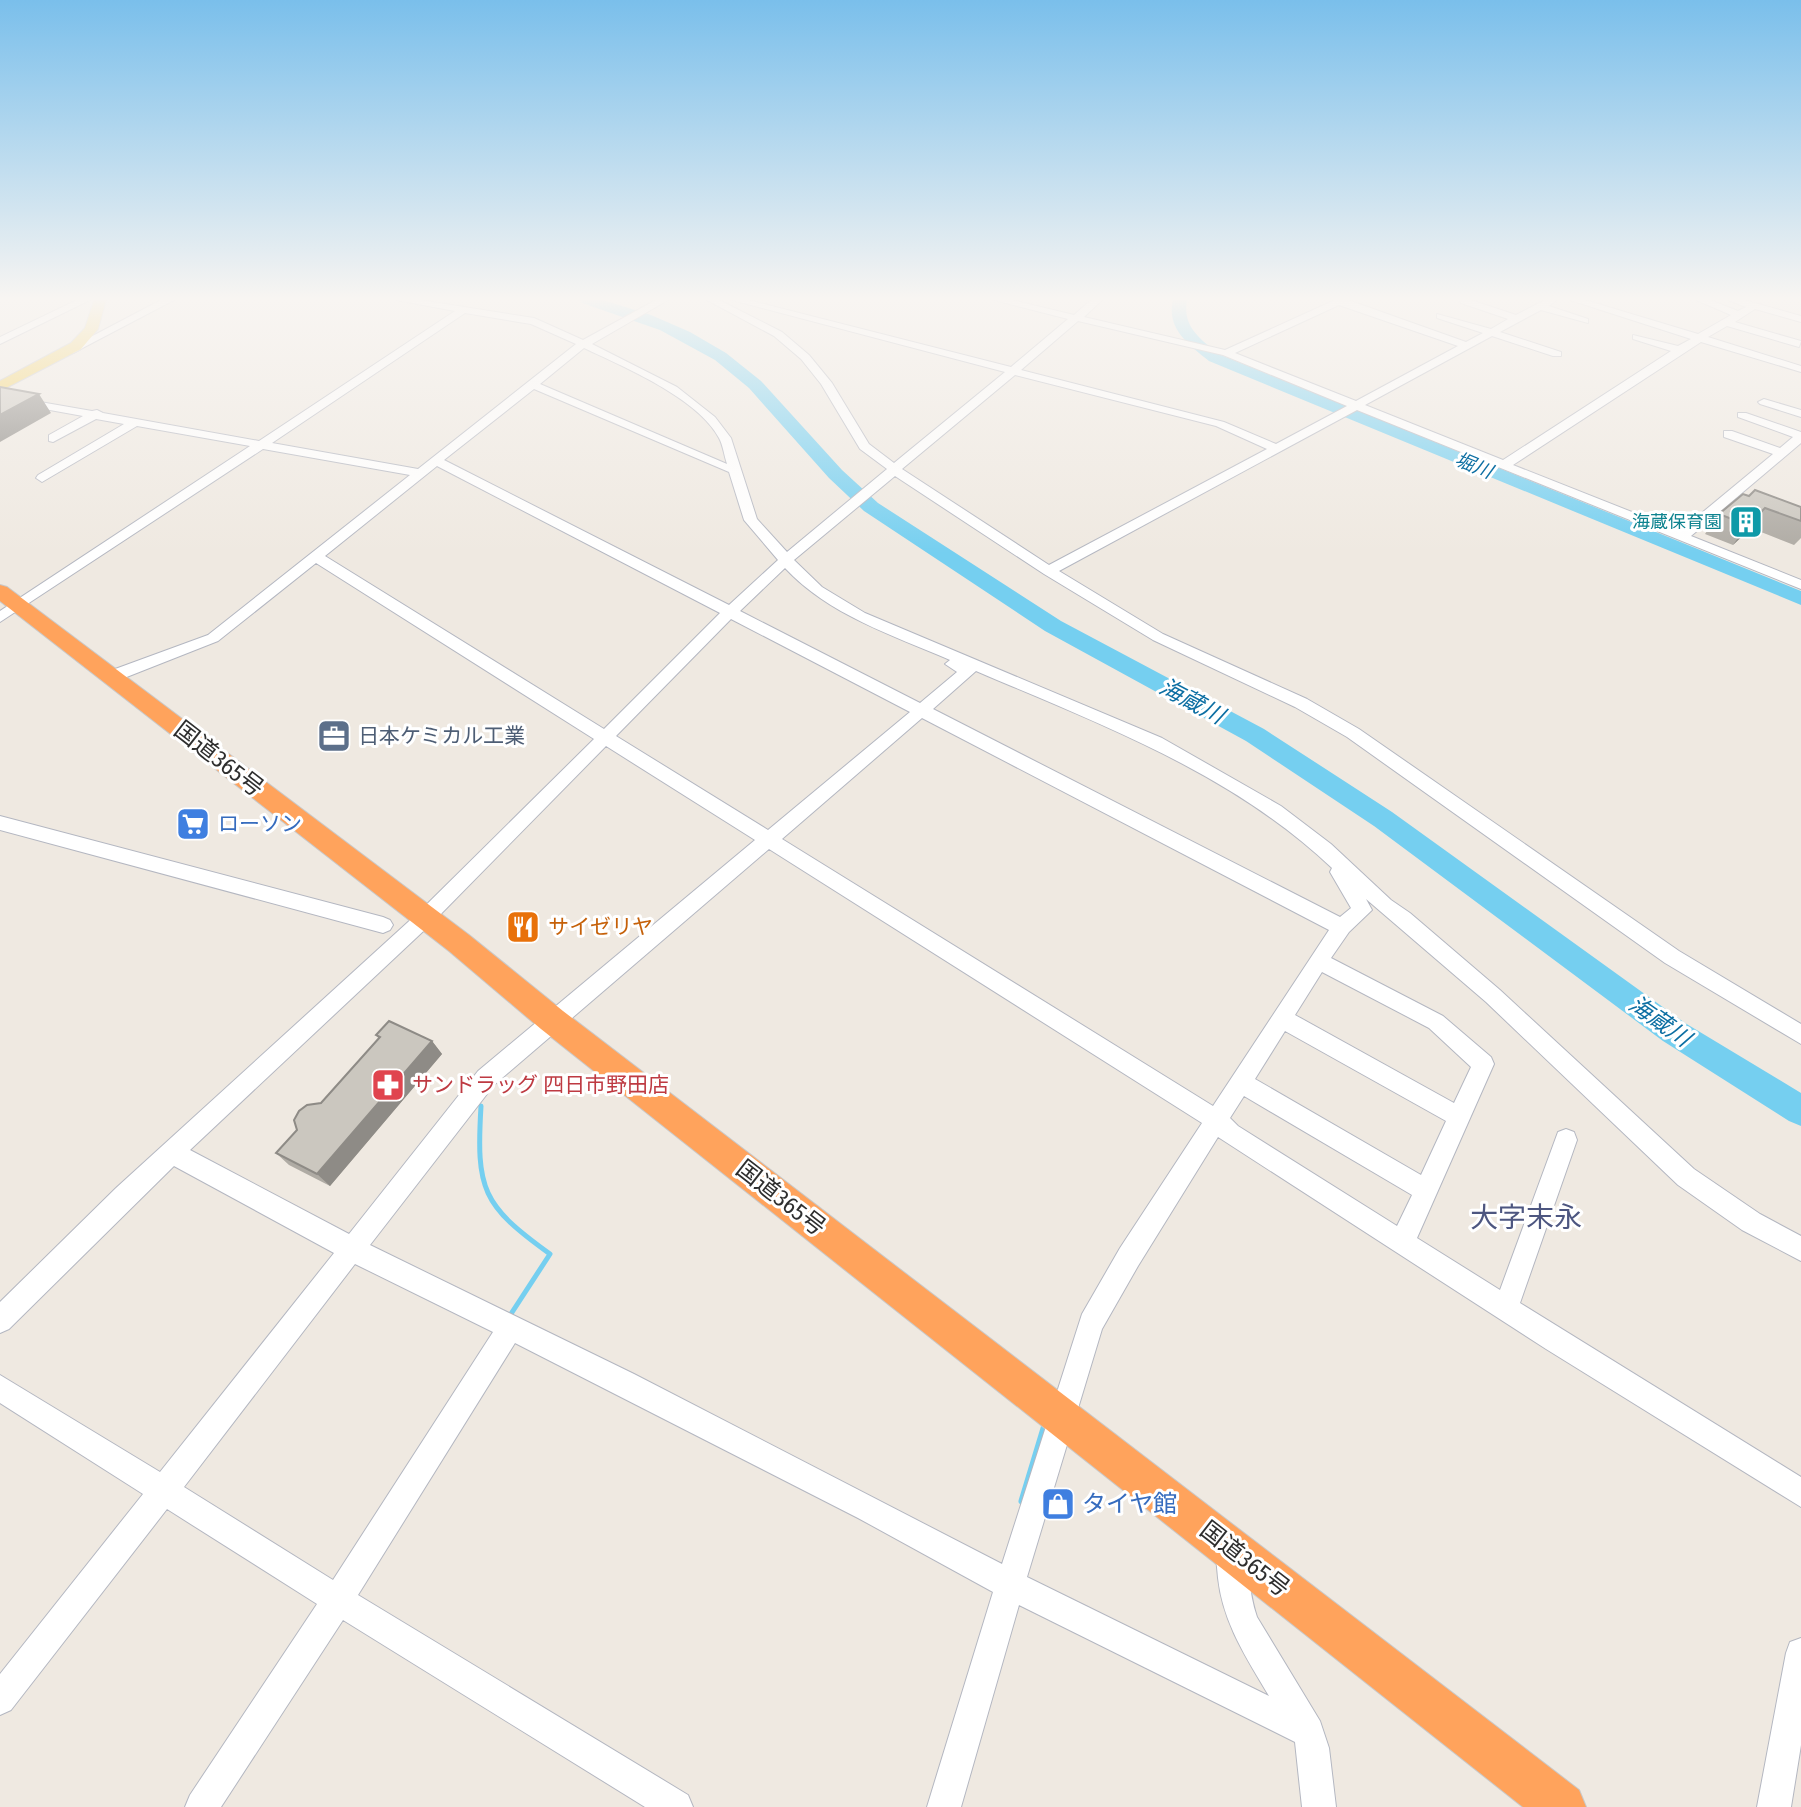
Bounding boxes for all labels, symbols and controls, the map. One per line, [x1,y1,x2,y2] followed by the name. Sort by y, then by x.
[1452,448,1498,484] water label: 堀川
[1727,503,1765,541] building icon: 海蔵保育園
[1632,511,1722,533] place label: 海蔵保育園
[1155,672,1232,731] water label: 海蔵川
[169,715,269,803] street label: 国道365号
[315,717,353,755] office icon: 日本ケミカル工業
[358,723,525,749] place label: 日本ケミカル工業
[174,805,212,843] supermarket icon: ローソン
[218,811,302,837] place label: ローソン
[504,908,542,946] restaurant icon: サイゼリヤ
[548,914,653,940] place label: サイゼリヤ
[1624,990,1699,1054] water label: 海蔵川
[369,1066,407,1104] pharmacy icon: サンドラッグ 四日市野田店
[412,1072,669,1098] place label: サンドラッグ 四日市野田店
[731,1154,831,1242] street label: 国道365号
[1470,1201,1582,1234] district label: 大字末永
[1039,1485,1077,1523] shop icon: タイヤ館
[1082,1490,1177,1518] place label: タイヤ館
[1195,1515,1295,1603] street label: 国道365号

